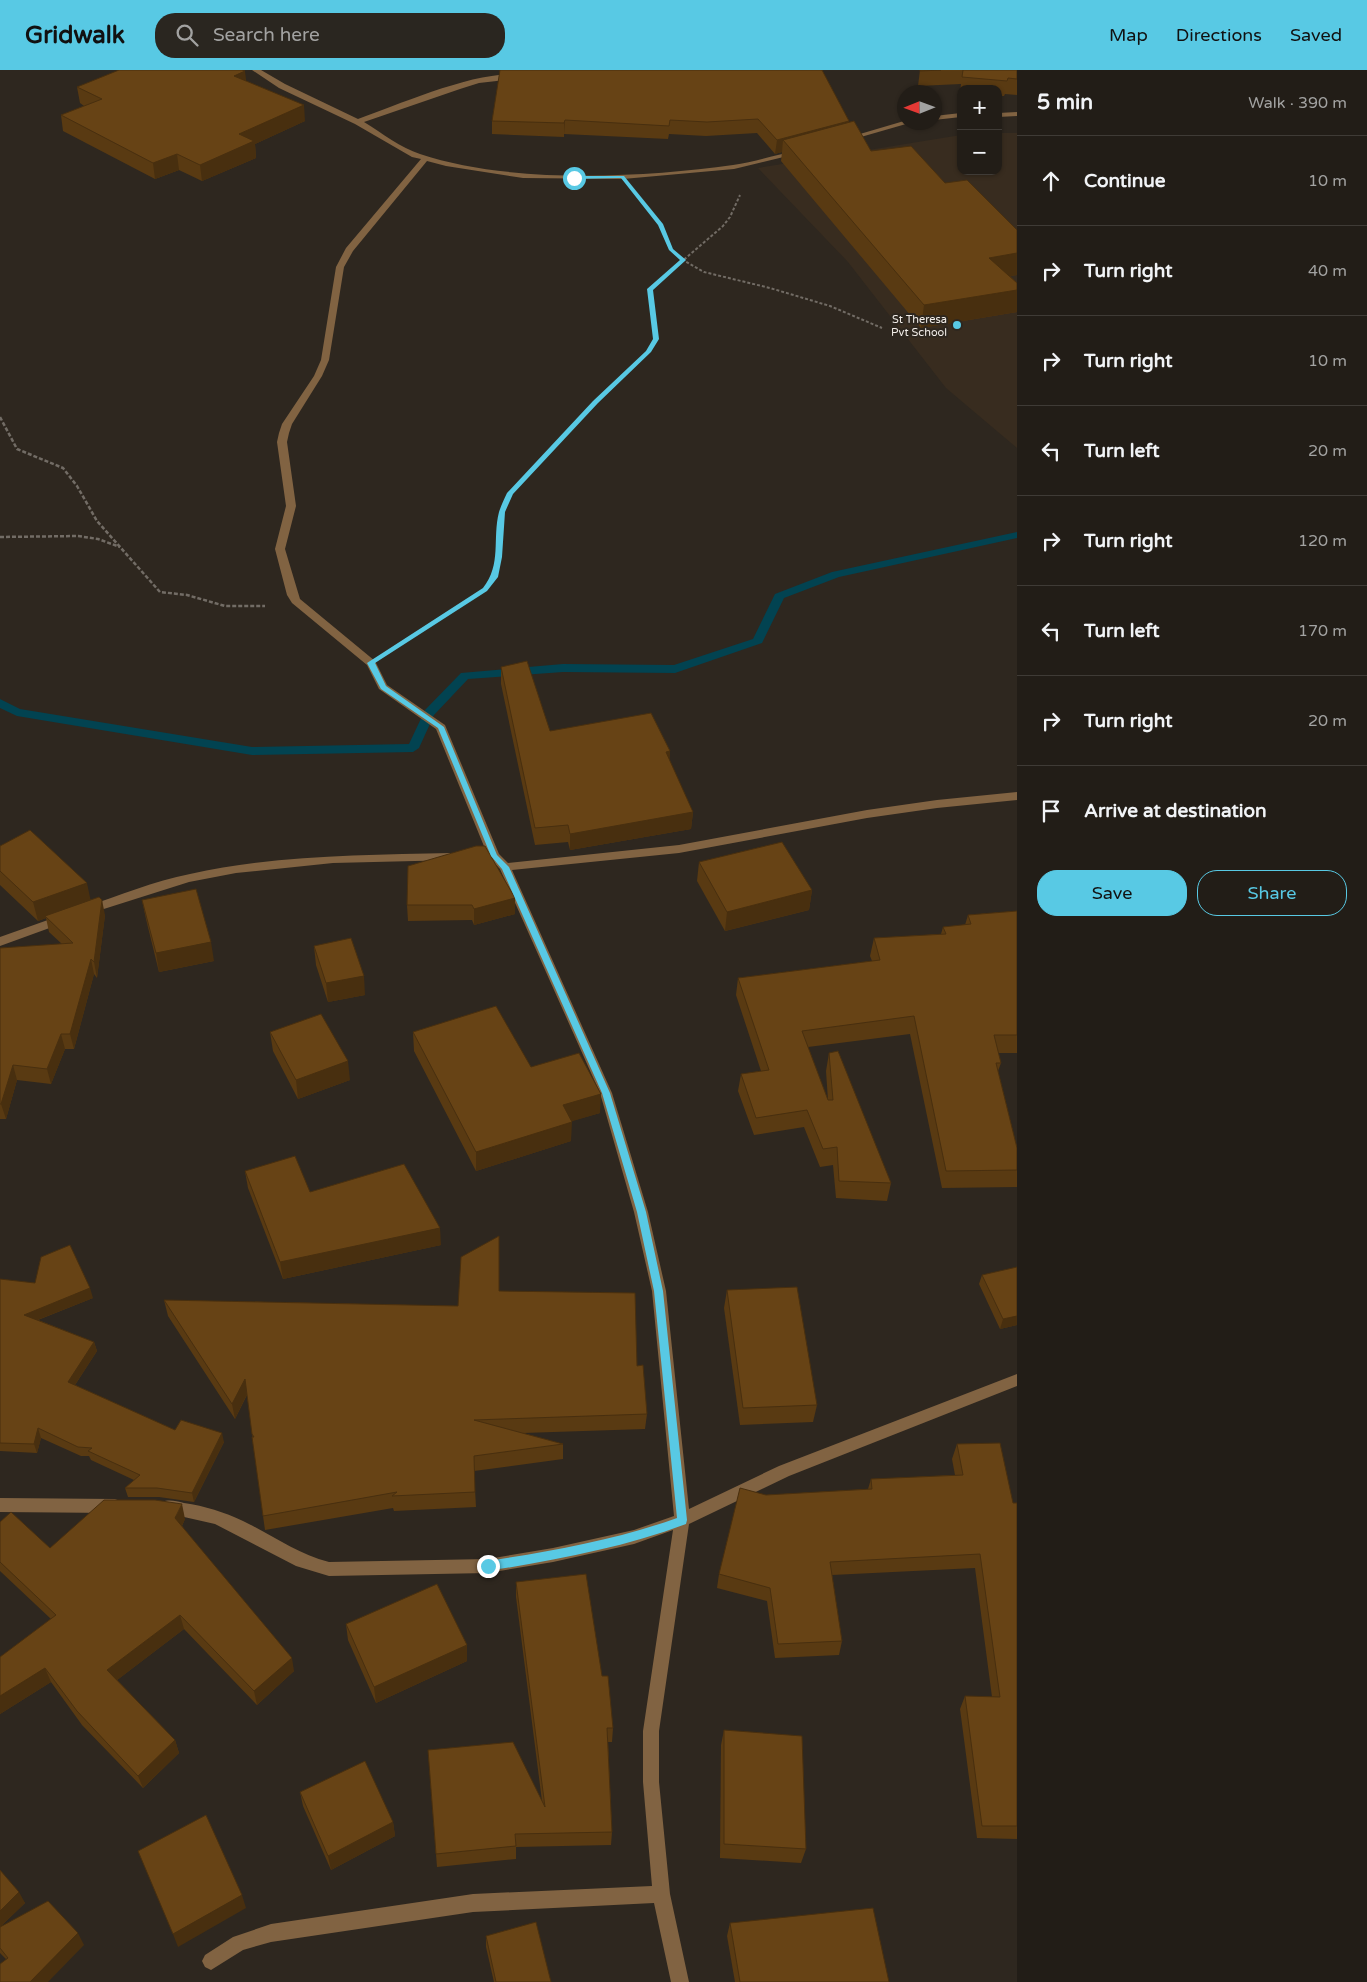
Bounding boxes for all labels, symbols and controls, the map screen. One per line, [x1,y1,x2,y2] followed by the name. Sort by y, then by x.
[155,13,505,58] search box
[25,21,125,50] text: Gridwalk
[173,21,201,49] icon: search
[213,24,320,46] text: Search here
[1109,24,1148,46] text: Map
[1176,24,1262,46] text: Directions
[1290,24,1342,46] text: Saved
[897,85,942,130] north arrow
[957,85,1002,175] map controls
[957,85,1002,130] button: +
[1037,90,1093,115] text: 5 min
[1248,93,1347,113] text: Walk · 390 m
[957,130,1002,175] button: −
[563,167,586,190] route start
[1037,167,1065,195] icon: ahead
[1084,170,1166,192] text: Continue
[1308,171,1347,191] text: 10 m
[1037,257,1065,285] icon: right
[1084,260,1172,282] text: Turn right
[1308,261,1347,281] text: 40 m
[891,313,947,339] place label: St Theresa Pvt School
[951,319,963,331] marker: St Theresa Pvt School
[1037,347,1065,375] icon: right
[1084,350,1172,372] text: Turn right
[1308,351,1347,371] text: 10 m
[1037,437,1065,465] icon: left
[1084,440,1160,462] text: Turn left
[1308,441,1347,461] text: 20 m
[1037,527,1065,555] icon: right
[1084,530,1172,552] text: Turn right
[1298,531,1347,551] text: 120 m
[1037,617,1065,645] icon: left
[1084,620,1160,642] text: Turn left
[1298,621,1347,641] text: 170 m
[1037,707,1065,735] icon: right
[1084,710,1172,732] text: Turn right
[1308,711,1347,731] text: 20 m
[1037,797,1065,825] icon: arrive
[1084,800,1267,822] text: Arrive at destination
[1037,870,1187,916] button: Save
[1197,870,1347,916] button: Share
[477,1555,500,1578] route end

